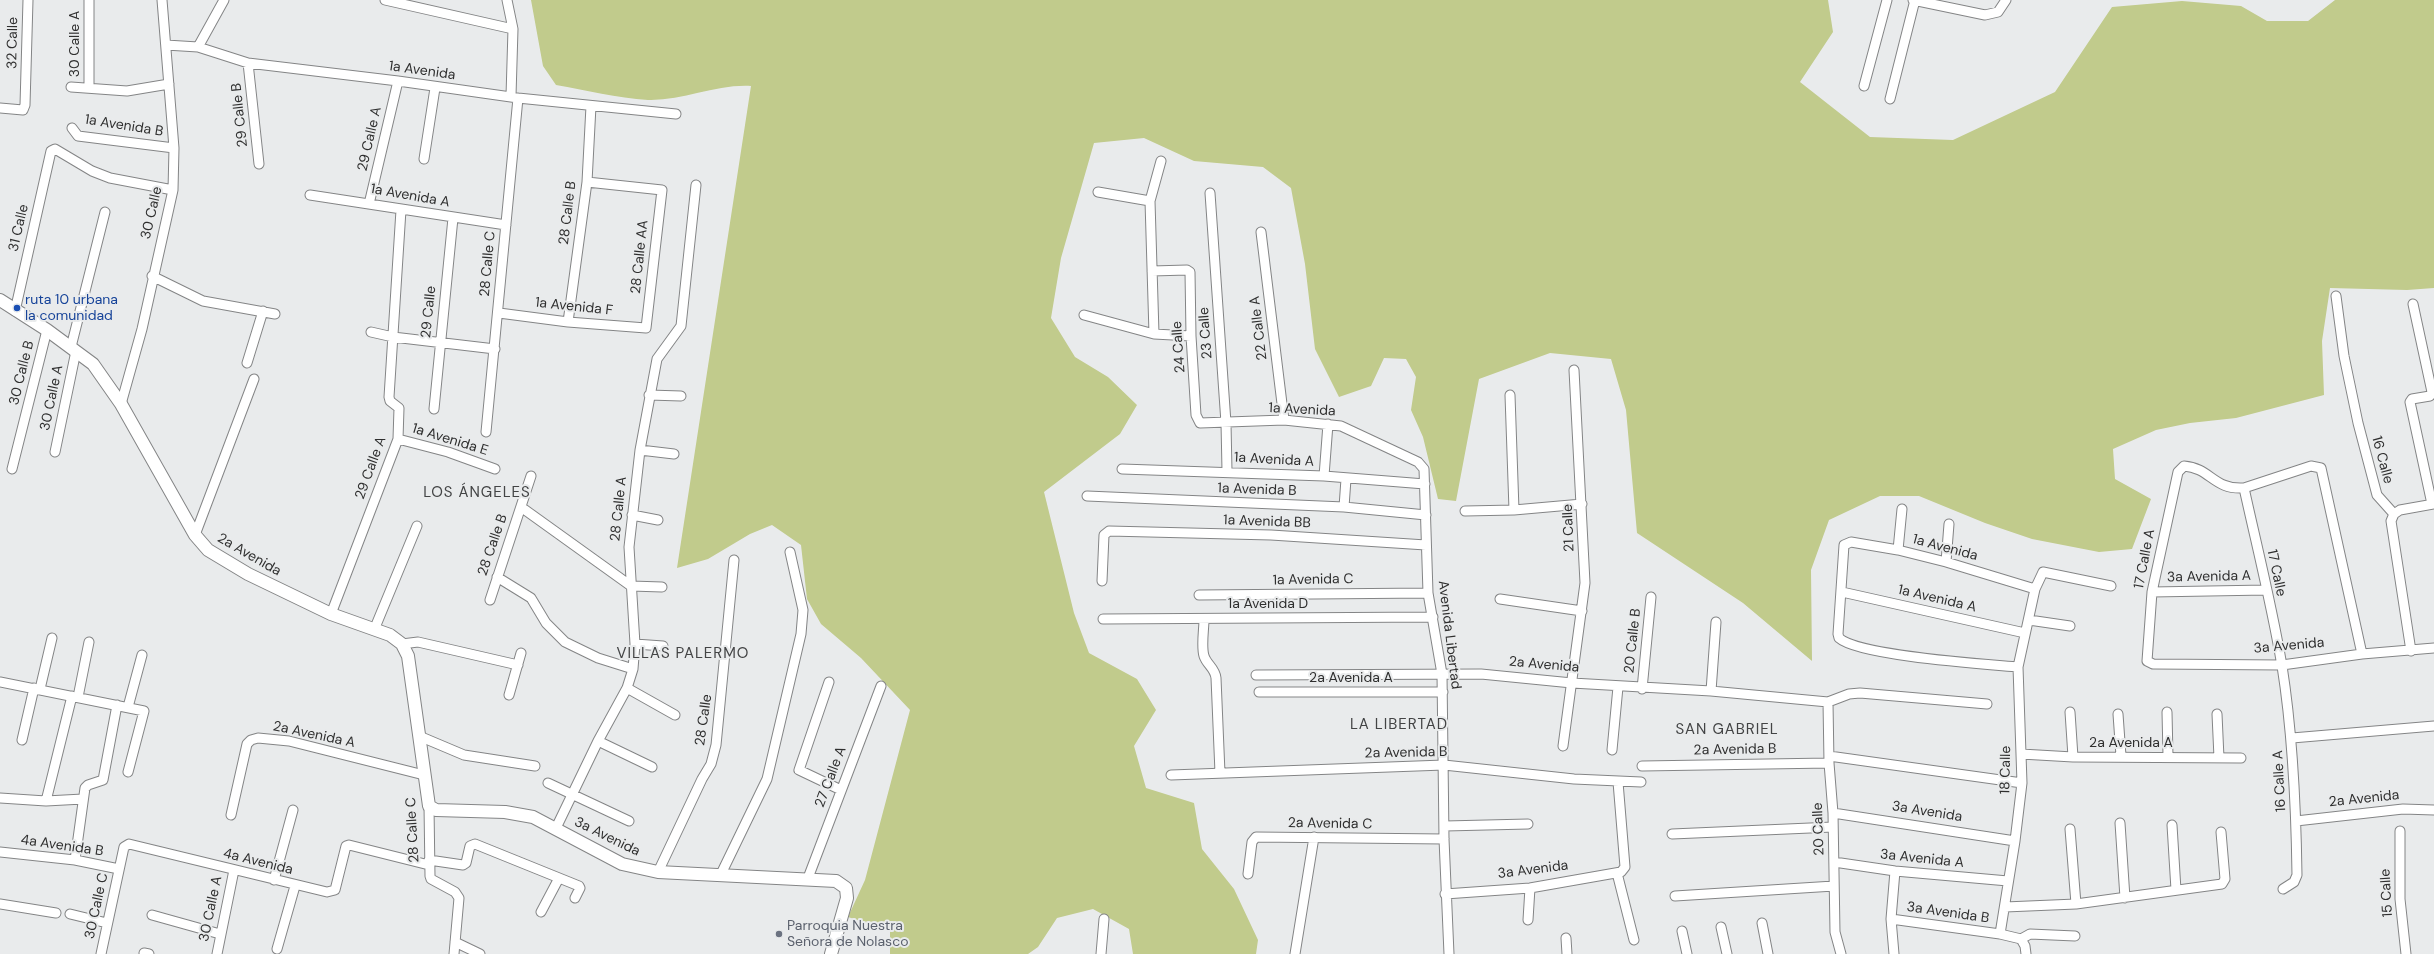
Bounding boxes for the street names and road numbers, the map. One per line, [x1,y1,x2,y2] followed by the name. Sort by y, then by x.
[67,11,83,77] street label: 30 Calle A
[4,17,22,69] street label: 32 Calle
[388,58,456,84] street label: 1a Avenida
[228,82,252,148] street label: 29 Calle B
[354,105,386,173] street label: 29 Calle A
[84,112,164,140] street label: 1a Avenida B
[556,180,580,246] street label: 28 Calle B
[369,181,451,211] street label: 1a Avenida A
[138,185,166,241] street label: 30 Calle
[5,203,33,253] street label: 31 Calle
[628,219,652,295] street label: 28 Calle AA
[477,231,499,297] street label: 28 Calle C
[418,285,440,339] street label: 29 Calle
[534,295,614,319] street label: 1a Avenida F
[1247,295,1271,361] street label: 22 Calle A
[1196,307,1216,359] street label: 23 Calle
[1169,321,1189,373] street label: 24 Calle
[6,339,38,407] street label: 30 Calle B
[37,364,67,432] street label: 30 Calle A
[1268,400,1336,420] street label: 1a Avenida
[410,420,490,460] street label: 1a Avenida E
[352,434,390,502] street label: 29 Calle A
[2368,434,2396,486] street label: 16 Calle
[1234,450,1314,470] street label: 1a Avenida A
[607,476,631,542] street label: 28 Calle A
[1217,480,1297,500] street label: 1a Avenida B
[1560,504,1578,552] street label: 21 Calle
[475,512,511,578] street label: 28 Calle B
[1223,512,1311,532] street label: 1a Avenida BB
[2131,528,2159,590] street label: 17 Calle A
[214,530,284,580] street label: 2a Avenida
[1910,531,1980,565] street label: 1a Avenida
[2263,548,2289,598] street label: 17 Calle
[2167,568,2251,586] street label: 3a Avenida A
[1272,571,1354,589] street label: 1a Avenida C
[1434,580,1464,690] street label: Avenida Libertad
[1896,582,1978,616] street label: 1a Avenida A
[1228,596,1308,612] street label: 1a Avenida D
[1621,608,1645,674] street label: 20 Calle B
[2253,635,2325,657] street label: 3a Avenida
[1508,654,1580,676] street label: 2a Avenida
[1309,670,1393,686] street label: 2a Avenida A
[692,693,716,747] street label: 28 Calle
[271,718,357,752] street label: 2a Avenida A
[2089,735,2173,751] street label: 2a Avenida A
[1693,741,1777,759] street label: 2a Avenida B
[812,744,850,810] street label: 27 Calle A
[1364,744,1448,762] street label: 2a Avenida B
[1997,746,2015,794] street label: 18 Calle
[2270,750,2290,812] street label: 16 Calle A
[2328,787,2400,811] street label: 2a Avenida
[403,797,423,863] street label: 28 Calle C
[1891,798,1963,826] street label: 3a Avenida
[1810,802,1828,856] street label: 20 Calle
[571,814,643,860] street label: 3a Avenida
[1288,815,1372,833] street label: 2a Avenida C
[20,832,104,860] street label: 4a Avenida B
[221,845,295,879] street label: 4a Avenida
[1879,846,1965,872] street label: 3a Avenida A
[1497,857,1569,883] street label: 3a Avenida
[2377,868,2397,918] street label: 15 Calle
[82,871,112,941] street label: 30 Calle C
[196,875,226,943] street label: 30 Calle A
[1906,899,1990,927] street label: 3a Avenida B

